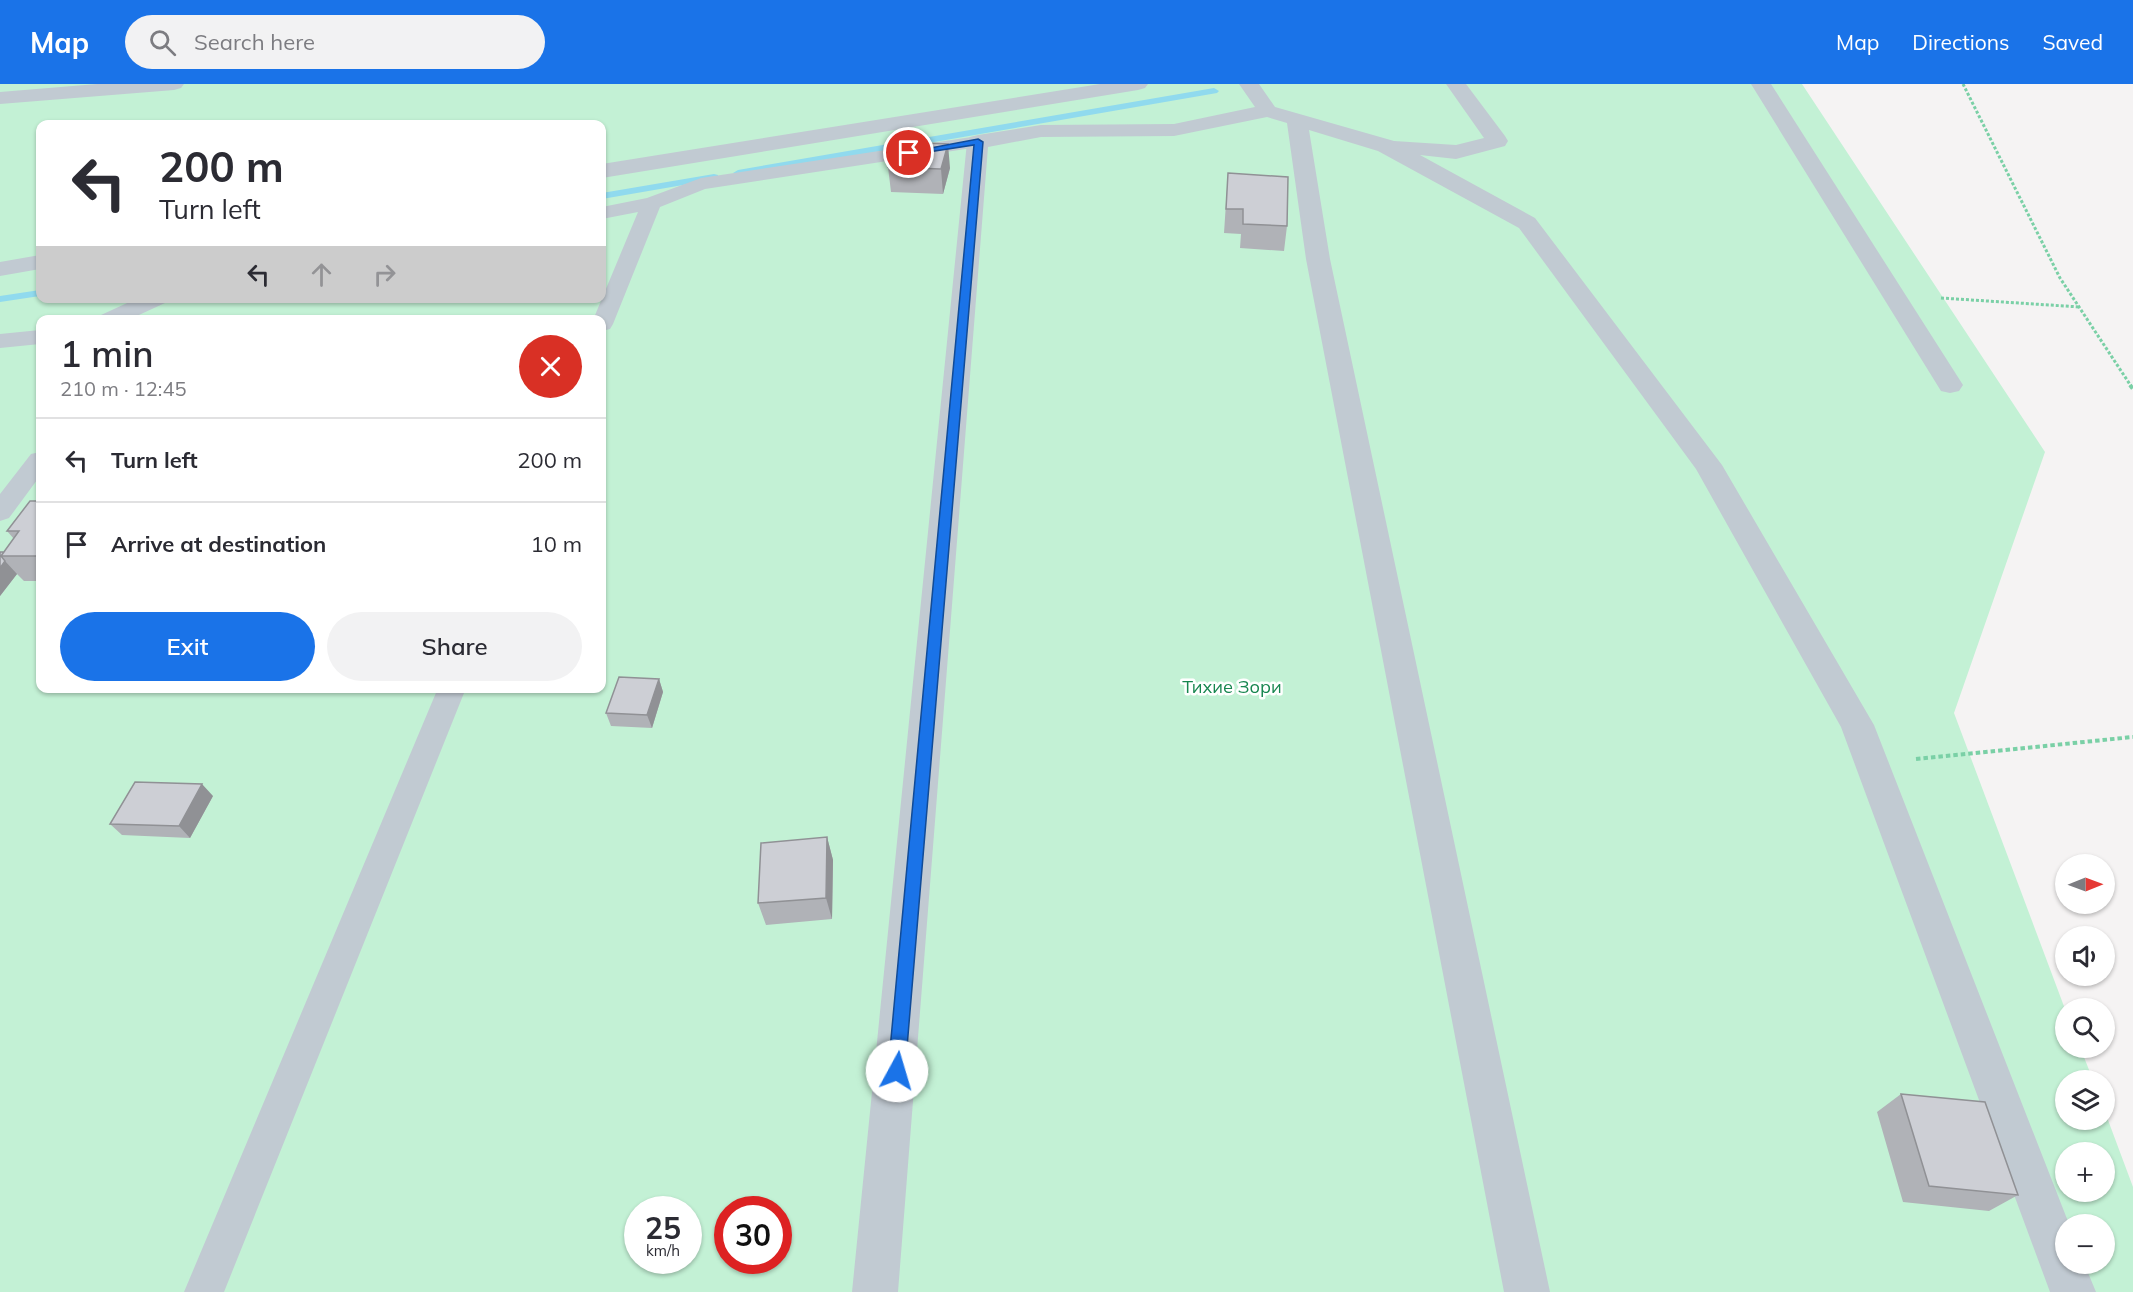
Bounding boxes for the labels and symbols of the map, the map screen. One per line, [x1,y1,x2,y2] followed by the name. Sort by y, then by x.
[883,127,934,178] pin
[1182,675,1282,698] park label: Тихие Зори
[2055,854,2115,914] north arrow
[865,1039,929,1103] position arrow
[714,1196,792,1274] speed limit sign: 30

